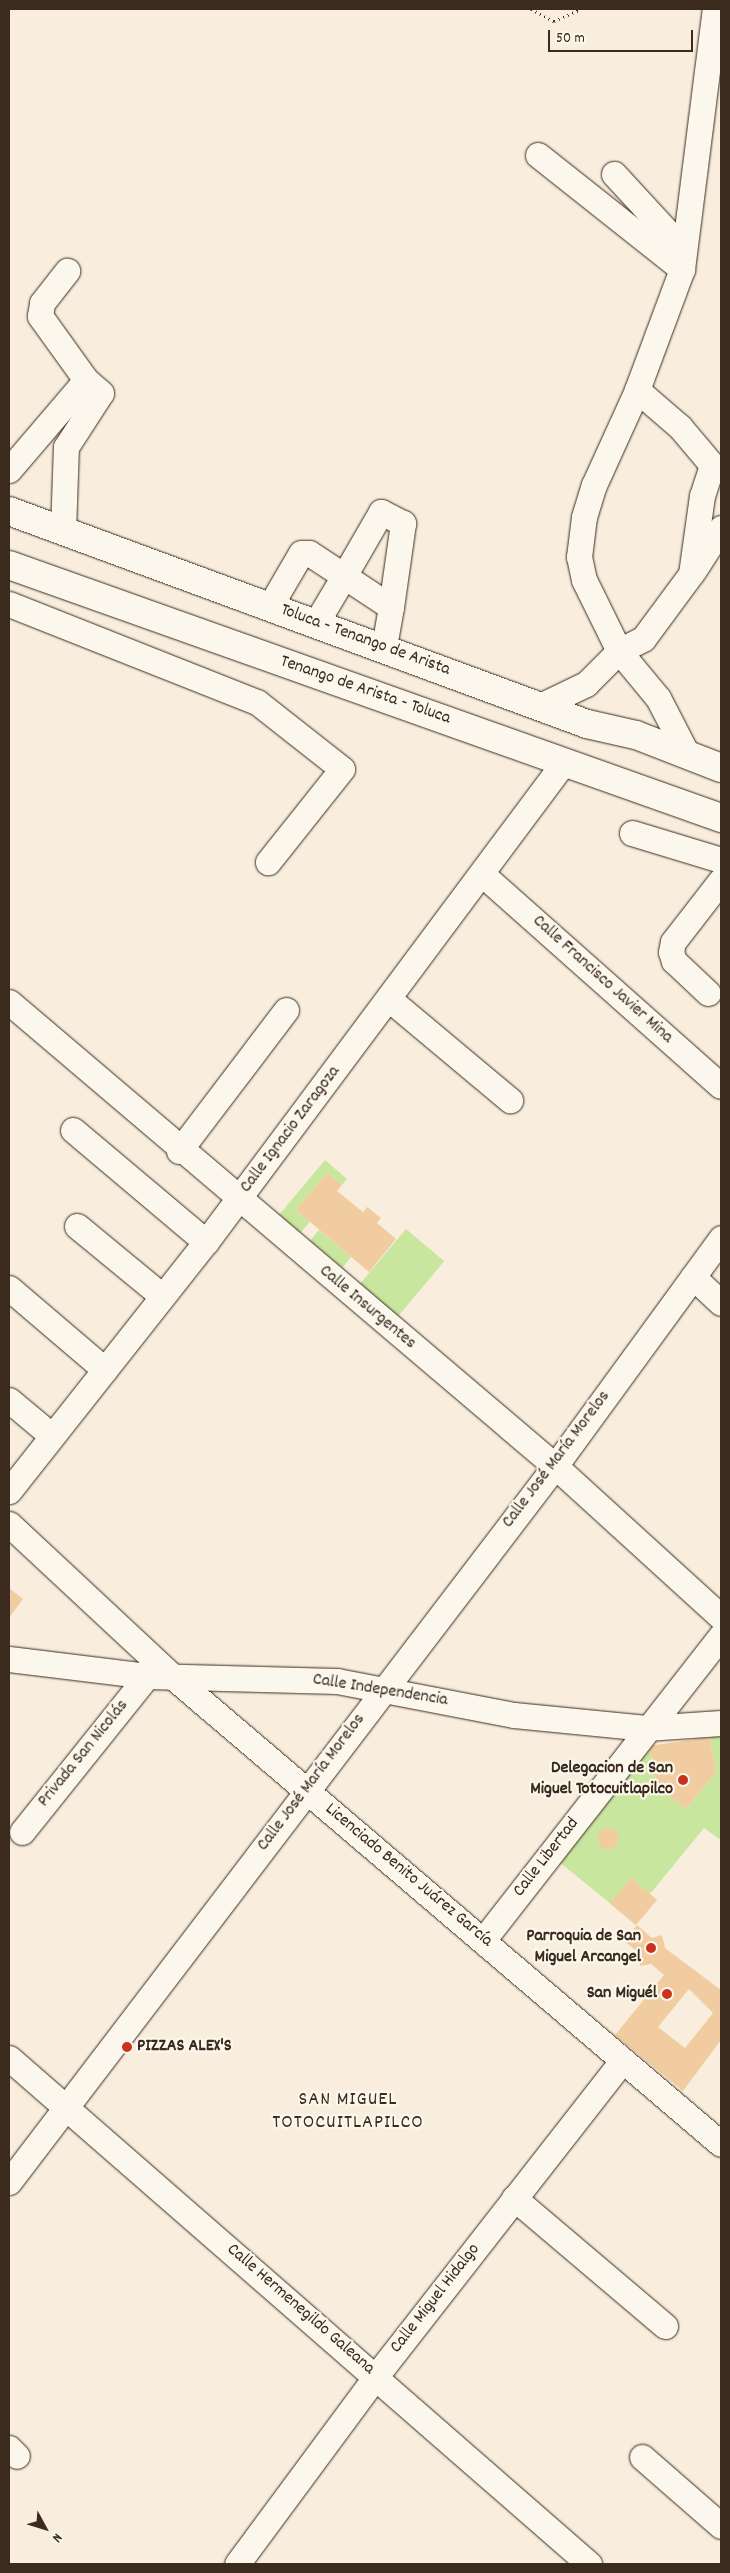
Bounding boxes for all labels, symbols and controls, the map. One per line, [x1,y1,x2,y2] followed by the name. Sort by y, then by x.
[550,20,695,52] scale bar
[556,28,585,50] text: 50 m
[277,600,453,682] street label: Toluca - Tenango de Arista
[277,652,453,730] street label: Tenango de Arista - Toluca
[527,911,677,1049] street label: Calle Francisco Javier Mina
[236,1062,346,1198] street label: Calle Ignacio Zaragoza
[314,1261,420,1355] street label: Calle Insurgentes
[498,1387,616,1533] street label: Calle José María Morelos
[311,1670,449,1712] street label: Calle Independencia
[34,1696,134,1812] street label: Privada San Nicolás
[253,1710,371,1856] street label: Calle José María Morelos
[530,1759,673,1802] place label: Delegacion de San Miguel Totocuitlapilco
[677,1774,689,1786] marker: Delegacion de San Miguel Totocuitlapilco
[320,1799,496,1953] street label: Licenciado Benito Juárez García
[509,1814,585,1902] street label: Calle Libertad
[526,1927,641,1970] place label: Parroquia de San Miguel Arcangel
[645,1942,657,1954] marker: Parroquia de San Miguel Arcangel
[587,1983,657,2005] place label: San Miguél
[661,1988,673,2000] marker: San Miguél
[137,2036,232,2058] place label: PIZZAS ALEX'S
[121,2041,133,2053] marker: PIZZAS ALEX'S
[270,2088,426,2135] district label: SAN MIGUEL TOTOCUITLAPILCO
[221,2240,379,2380] street label: Calle Hermenegildo Galeana
[386,2240,486,2358] street label: Calle Miguel Hidalgo
[20,2503,70,2553] north arrow
[47,2528,67,2546] text: N

